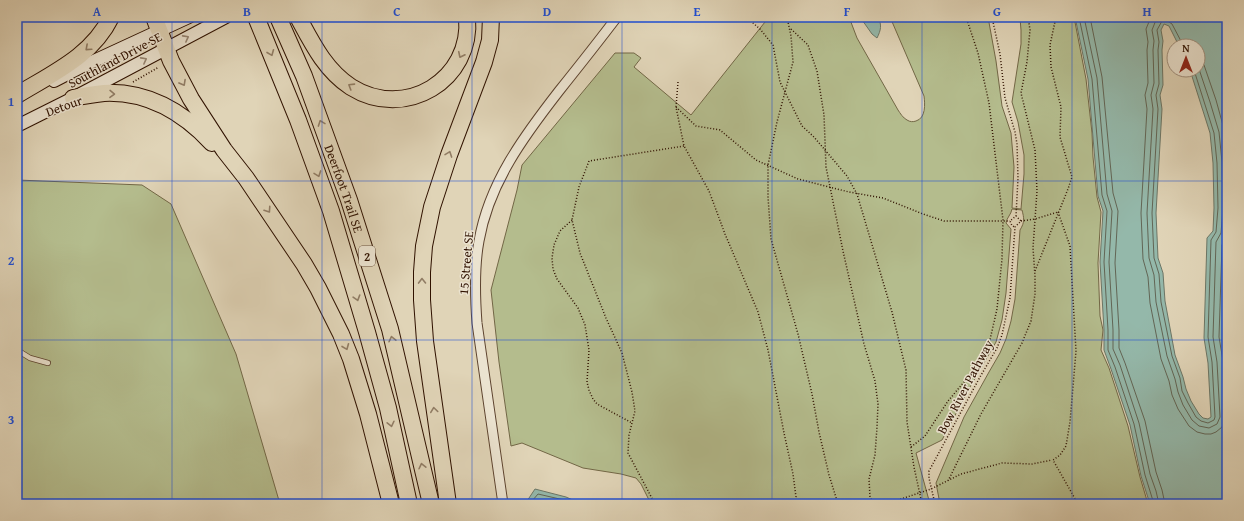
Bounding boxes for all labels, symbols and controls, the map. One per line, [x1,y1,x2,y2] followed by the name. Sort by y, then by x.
[93,2,102,21] text: A
[243,2,251,21] text: B
[393,2,401,21] text: C
[543,2,551,21] text: D
[694,2,701,21] text: E
[844,2,851,21] text: F
[993,2,1001,21] text: G
[1142,2,1152,21] text: H
[65,27,166,93] street label: Southland Drive SE
[182,35,189,42] one-way arrow
[1166,38,1206,78] north arrow
[1182,40,1190,56] text: N
[86,44,93,51] one-way arrow
[266,50,274,57] one-way arrow
[458,51,466,58] one-way arrow
[140,57,148,64] one-way arrow
[178,79,185,87] one-way arrow
[349,84,356,91] one-way arrow
[109,89,115,98] one-way arrow
[43,90,86,121] street label: Detour
[8,92,14,111] text: 1
[317,120,325,127] one-way arrow
[320,142,368,235] street label: Deerfoot Trail SE
[445,151,453,158] one-way arrow
[313,171,321,178] one-way arrow
[263,206,270,213] one-way arrow
[454,230,478,296] street label: 15 Street SE
[359,246,375,266] road number: 2
[8,251,15,270] text: 2
[418,278,426,284] one-way arrow
[352,294,361,301] one-way arrow
[389,336,397,343] one-way arrow
[932,336,998,437] street label: Bow River Pathway
[342,343,350,350] one-way arrow
[430,407,439,413] one-way arrow
[8,410,14,429] text: 3
[387,420,395,427] one-way arrow
[418,463,426,469] one-way arrow

